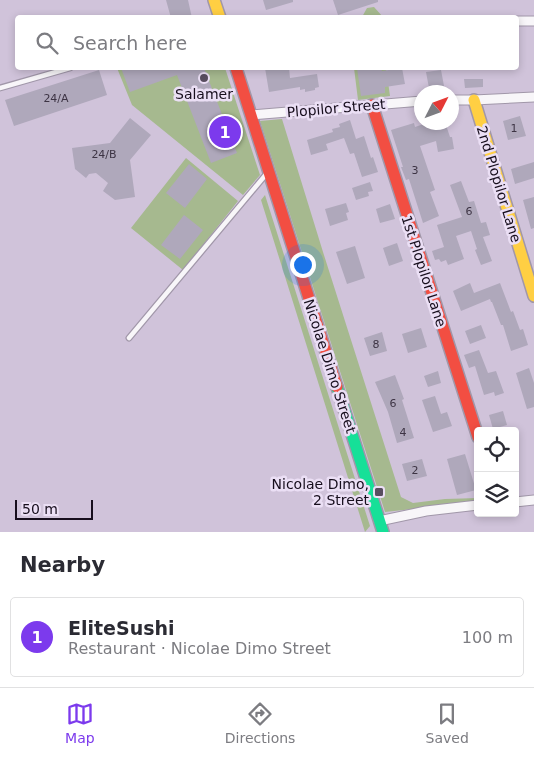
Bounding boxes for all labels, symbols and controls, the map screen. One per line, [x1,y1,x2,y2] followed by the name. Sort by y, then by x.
[15,15,519,70] search box
[33,29,61,57] icon: search
[73,32,187,54] text: Search here
[198,72,210,84] marker: Salamer
[414,85,459,130] north arrow
[175,86,233,102] place label: Salamer
[43,92,69,105] house number: 24/A
[286,96,386,120] street label: Plopilor Street
[209,113,241,151] pin: 1
[511,122,518,135] house number: 1
[474,124,524,244] street label: 2nd Plopilor Lane
[91,148,117,161] house number: 24/B
[412,164,419,177] house number: 3
[466,205,473,218] house number: 6
[398,213,450,329] street label: 1st Plopilor Lane
[290,252,316,278] your location
[301,297,359,436] street label: Nicolae Dimo Street
[373,338,380,351] house number: 8
[390,397,397,410] house number: 6
[400,426,407,439] house number: 4
[474,427,519,517] map controls
[474,427,519,472] button: locate
[412,464,419,477] house number: 2
[474,472,519,517] button: layers
[272,476,370,508] place label: Nicolae Dimo, 2 Street
[373,486,385,498] marker: Nicolae Dimo, 2 Street
[15,497,92,520] scale bar
[22,501,58,517] text: 50 m
[20,553,105,577] text: Nearby
[68,617,175,639] text: EliteSushi
[31,628,43,647] text: 1
[462,628,513,647] text: 100 m
[68,639,331,658] text: Restaurant · Nicolae Dimo Street
[65,700,95,746] tab: Map
[225,700,295,746] tab: Directions
[426,700,469,746] tab: Saved

